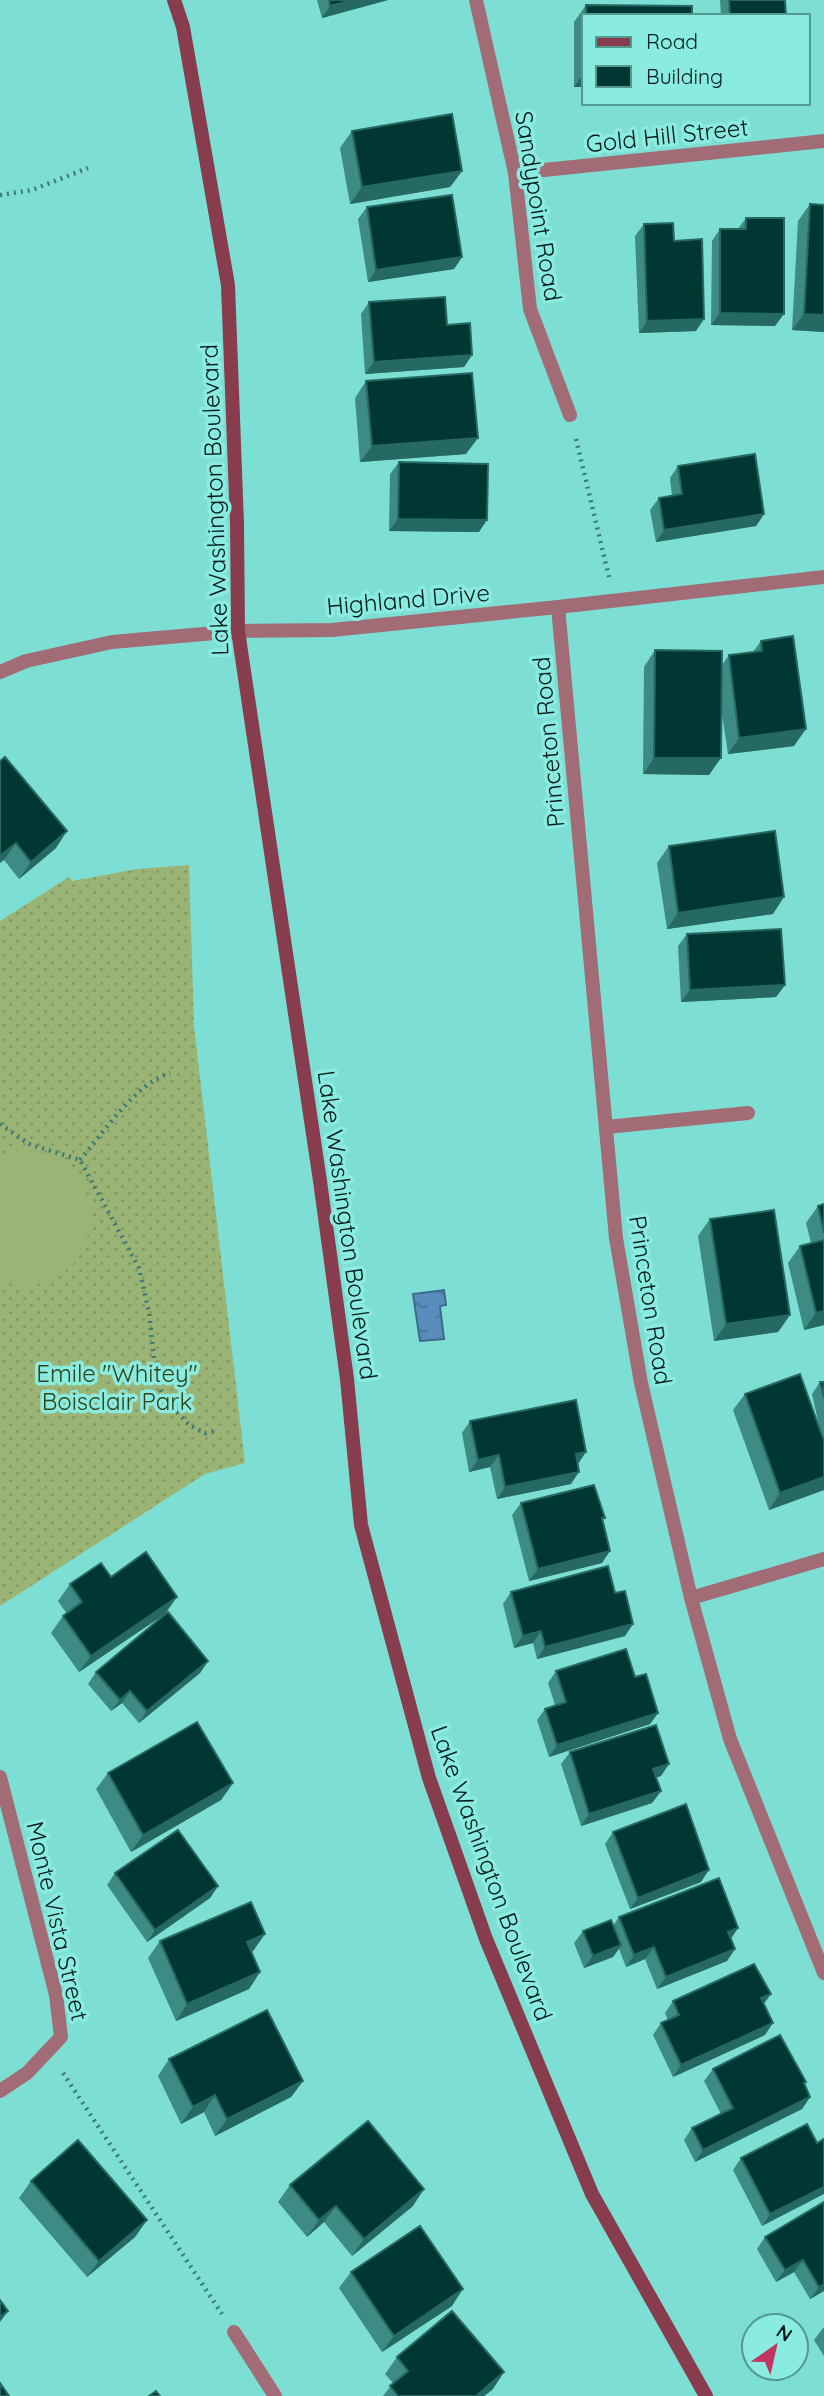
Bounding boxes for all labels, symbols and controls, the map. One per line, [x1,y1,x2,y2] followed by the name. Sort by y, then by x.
[582,14,810,105] legend
[646,28,698,54] text: Road
[646,63,723,89] text: Building
[509,109,569,303] street label: Sandypoint Road
[584,112,750,158] street label: Gold Hill Street
[194,344,234,656] street label: Lake Washington Boulevard
[325,577,491,621] street label: Highland Drive
[526,656,570,828] street label: Princeton Road
[311,1068,385,1382] street label: Lake Washington Boulevard
[623,1213,679,1387] street label: Princeton Road
[36,1358,198,1416] park label: Emile "Whitey" Boisclair Park
[425,1721,559,2025] street label: Lake Washington Boulevard
[20,1818,96,2024] street label: Monte Vista Street
[740,2312,810,2382] north arrow
[772,2319,797,2347] text: N

